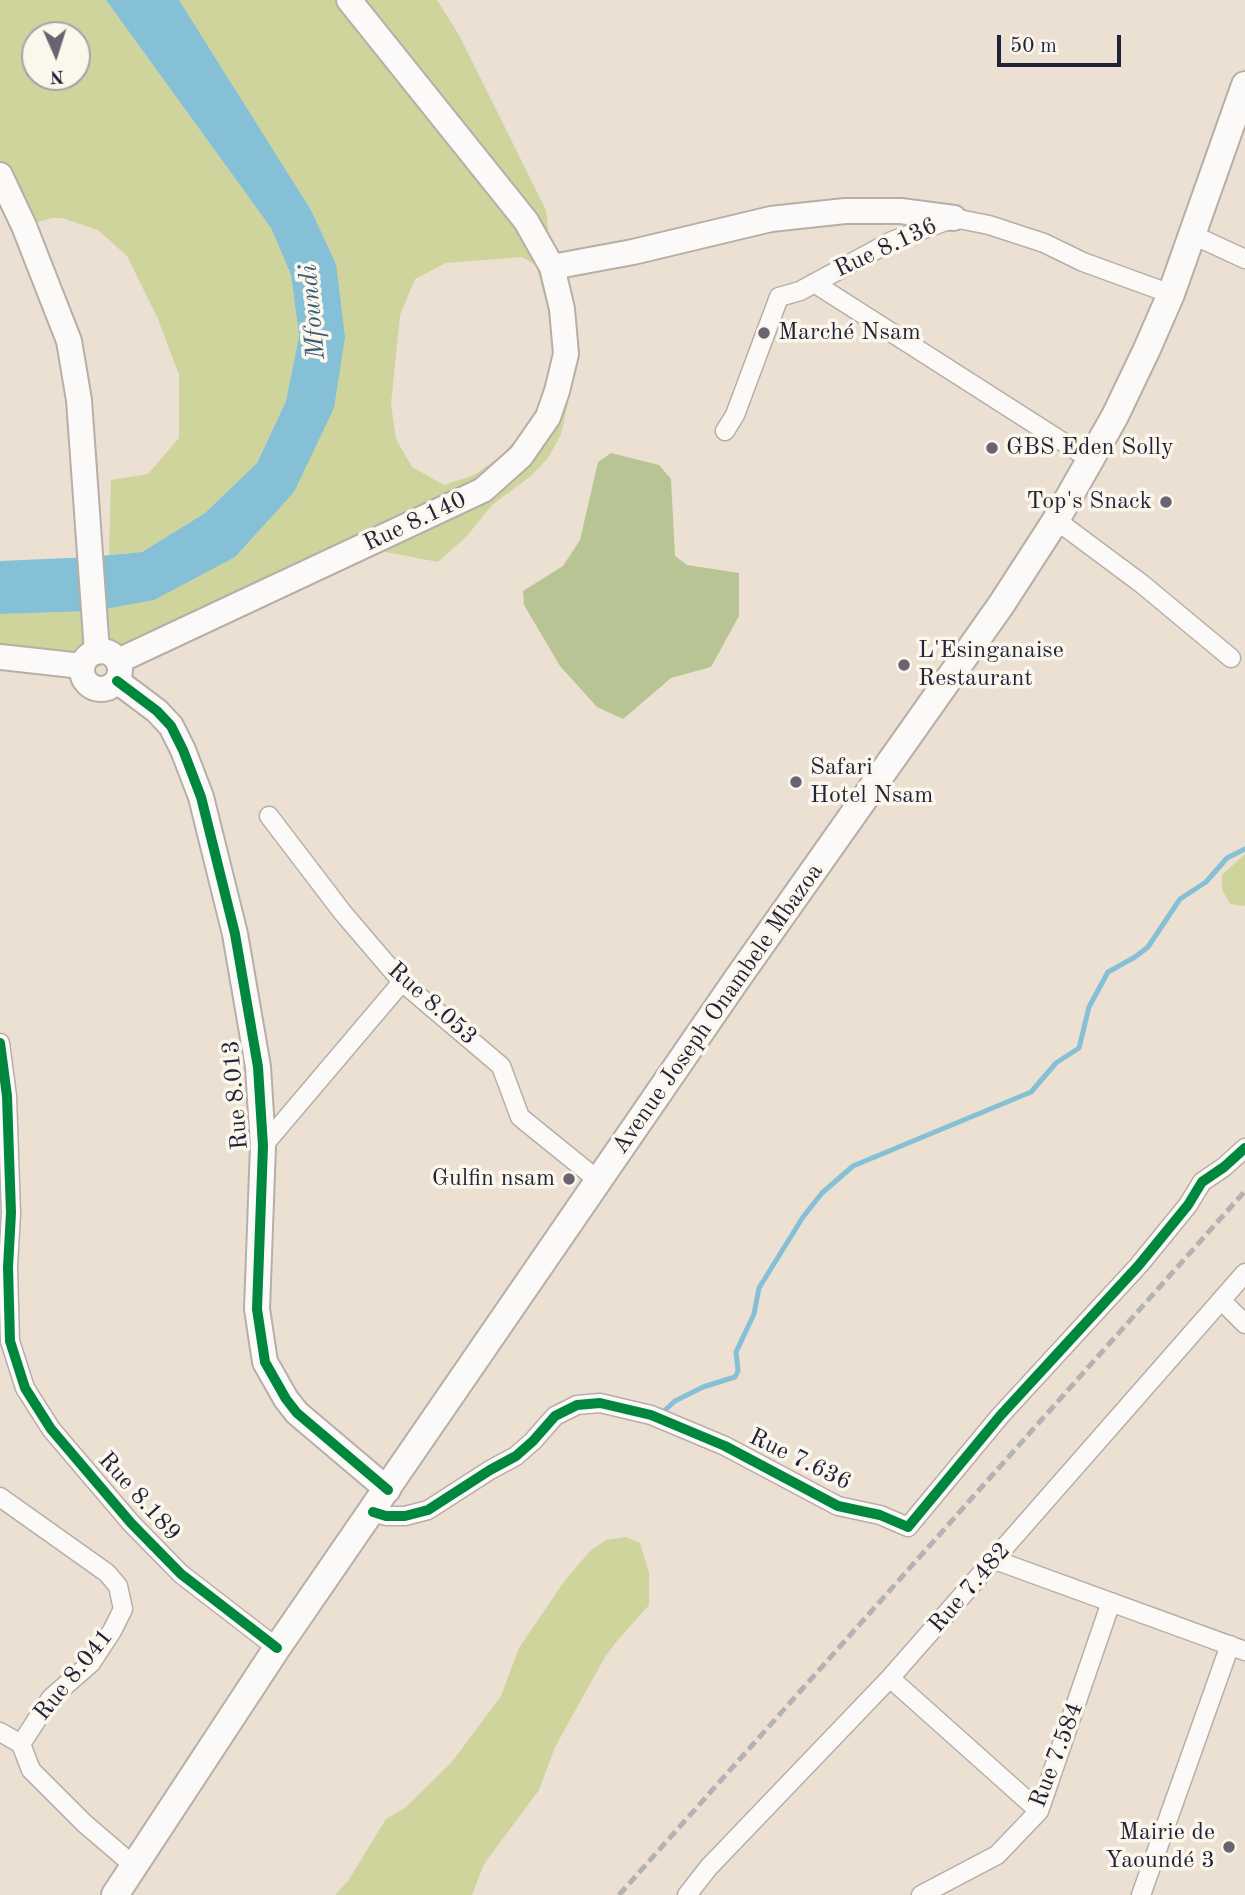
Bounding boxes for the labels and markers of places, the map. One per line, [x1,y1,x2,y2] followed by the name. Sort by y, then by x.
[778,319,921,347] place label: Marché Nsam
[756,325,772,341] marker: Marché Nsam
[1006,434,1174,462] place label: GBS Eden Solly
[984,440,1000,456] marker: GBS Eden Solly
[1027,488,1152,516] place label: Top's Snack
[1158,494,1174,510] marker: Top's Snack
[918,637,1064,693] place label: L'Esinganaise Restaurant
[896,657,912,673] marker: L'Esinganaise Restaurant
[810,754,933,810] place label: Safari Hotel Nsam
[788,774,804,790] marker: Safari Hotel Nsam
[432,1165,555,1193] place label: Gulfin nsam
[561,1171,577,1187] marker: Gulfin nsam
[1105,1819,1215,1875] place label: Mairie de Yaoundé 3
[1221,1839,1237,1855] marker: Mairie de Yaoundé 3

